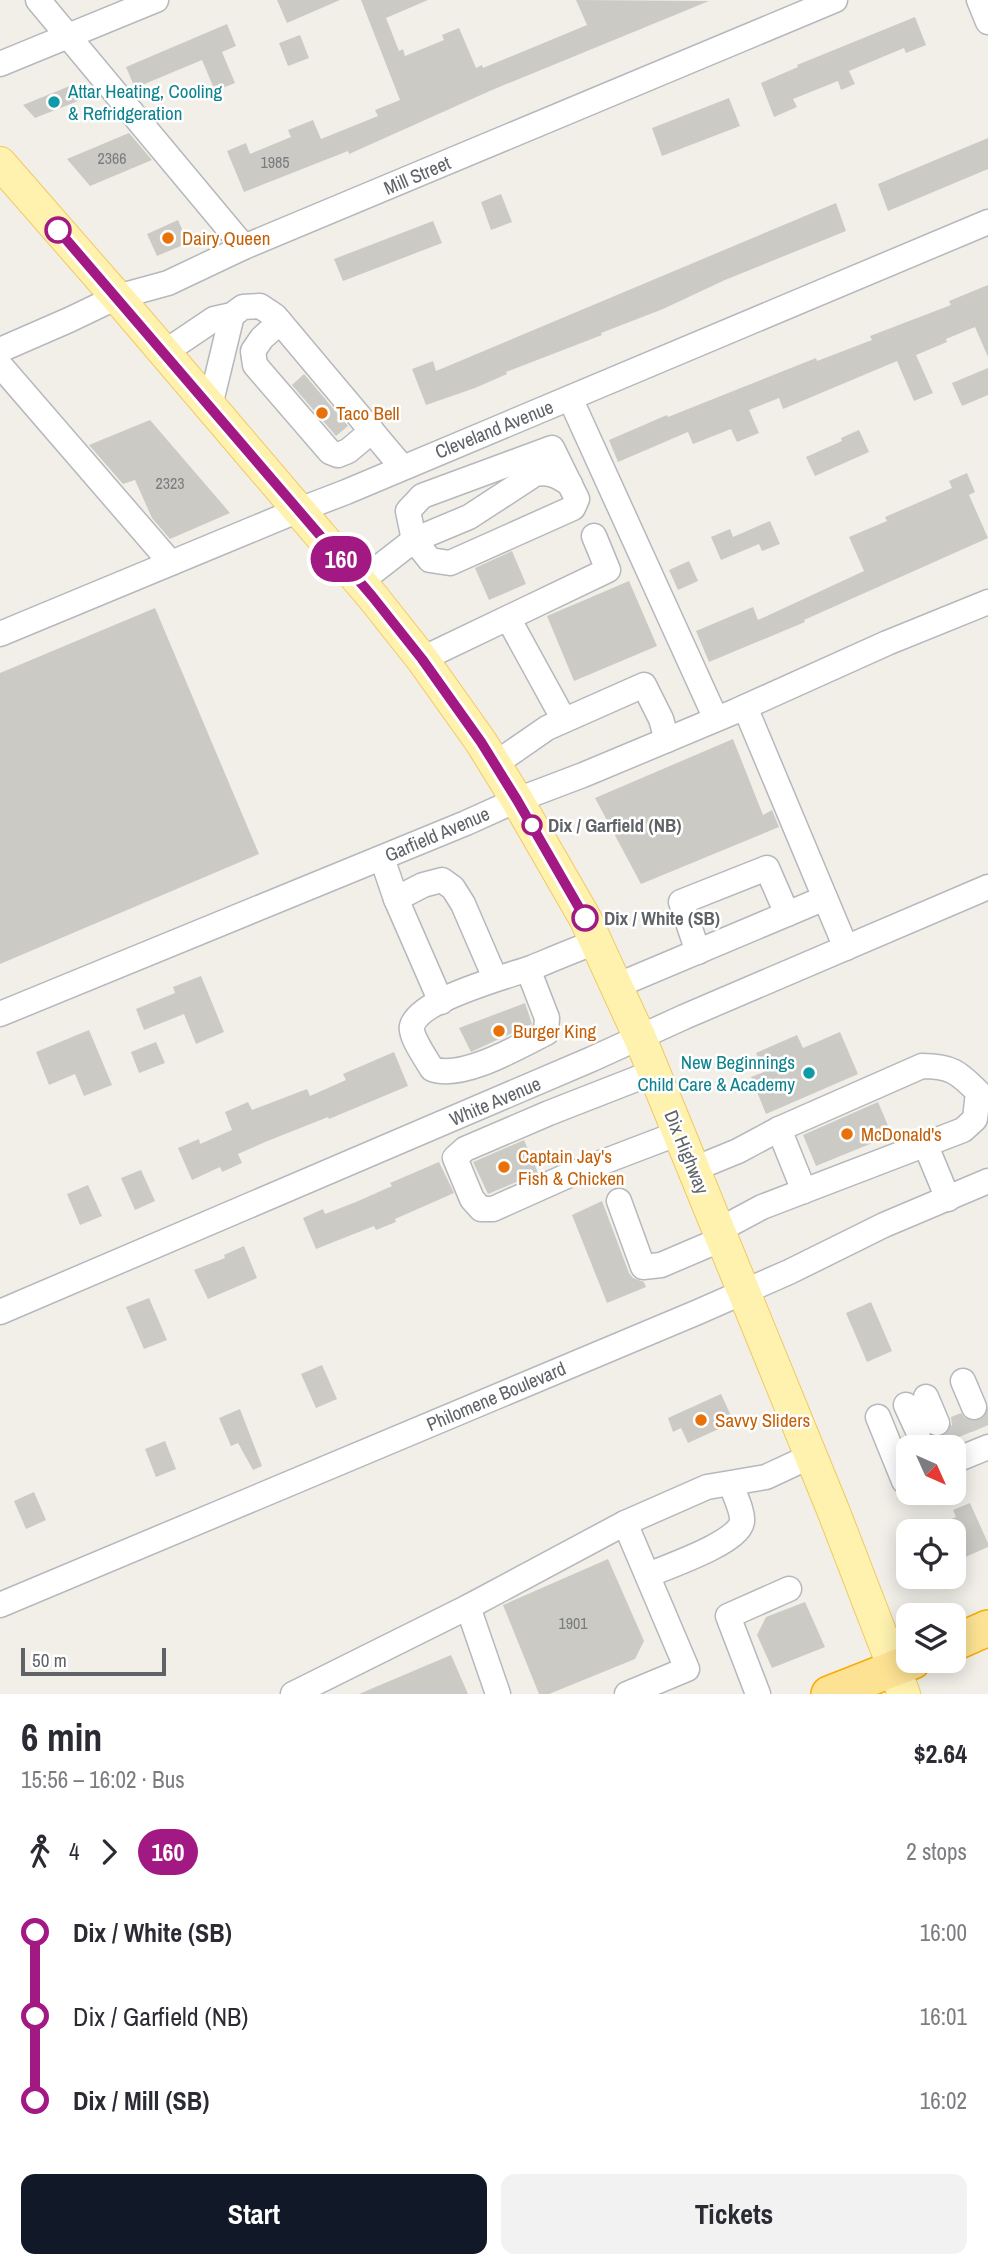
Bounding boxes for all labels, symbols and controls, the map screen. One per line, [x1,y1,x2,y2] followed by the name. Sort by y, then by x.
[67,78,223,126] place label: Attar Heating, Cooling & Refridgeration
[46,94,62,110] marker: Attar Heating, Cooling & Refridgeration
[97,147,127,169] house number: 2366
[380,149,455,201] street label: Mill Street
[260,151,290,173] house number: 1985
[45,217,71,243] unlabelled marker
[182,225,270,251] place label: Dairy Queen
[160,230,176,246] marker: Dairy Queen
[431,393,557,465] street label: Cleveland Avenue
[336,400,400,426] place label: Taco Bell
[314,405,330,421] marker: Taco Bell
[155,472,185,494] house number: 2323
[301,536,381,582] line badge: 160
[325,543,357,575] text: 160
[381,800,493,868] street label: Garfield Avenue
[548,812,681,838] place label: Dix / Garfield (NB)
[522,815,542,835] marker: Dix / Garfield (NB)
[572,905,598,931] marker: Dix / White (SB)
[604,905,720,931] place label: Dix / White (SB)
[513,1018,596,1044] place label: Burger King
[491,1023,507,1039] marker: Burger King
[637,1049,795,1097] place label: New Beginnings Child Care & Academy
[801,1065,817,1081] marker: New Beginnings Child Care & Academy
[445,1070,545,1132] street label: White Avenue
[658,1106,716,1198] street label: Dix Highway
[861,1121,942,1147] place label: McDonald's
[839,1126,855,1142] marker: McDonald's
[518,1143,625,1191] place label: Captain Jay's Fish & Chicken
[496,1159,512,1175] marker: Captain Jay's Fish & Chicken
[422,1355,570,1437] street label: Philomene Boulevard
[715,1407,810,1433] place label: Savvy Sliders
[693,1412,709,1428] marker: Savvy Sliders
[896,1435,966,1505] north arrow
[896,1435,966,1673] map controls
[896,1519,966,1589] button: locate
[896,1603,966,1673] button: layers
[558,1612,588,1634] house number: 1901
[21,1645,166,1677] scale bar
[32,1647,67,1673] text: 50 m
[21,1712,102,1763] text: 6 min
[914,1736,967,1771] text: $2.64
[21,1764,185,1795] text: 15:56 – 16:02 · Bus
[21,1833,59,1871] icon: walk
[90,1833,128,1871] icon: forward
[69,1836,80,1867] text: 4
[152,1836,184,1868] text: 160
[906,1836,967,1867] text: 2 stops
[73,1915,232,1950] text: Dix / White (SB)
[920,1917,967,1948] text: 16:00
[73,1999,248,2034] text: Dix / Garfield (NB)
[920,2001,967,2032] text: 16:01
[73,2083,209,2118] text: Dix / Mill (SB)
[920,2085,967,2116] text: 16:02
[21,2174,487,2254] button: Start
[501,2174,967,2254] button: Tickets

